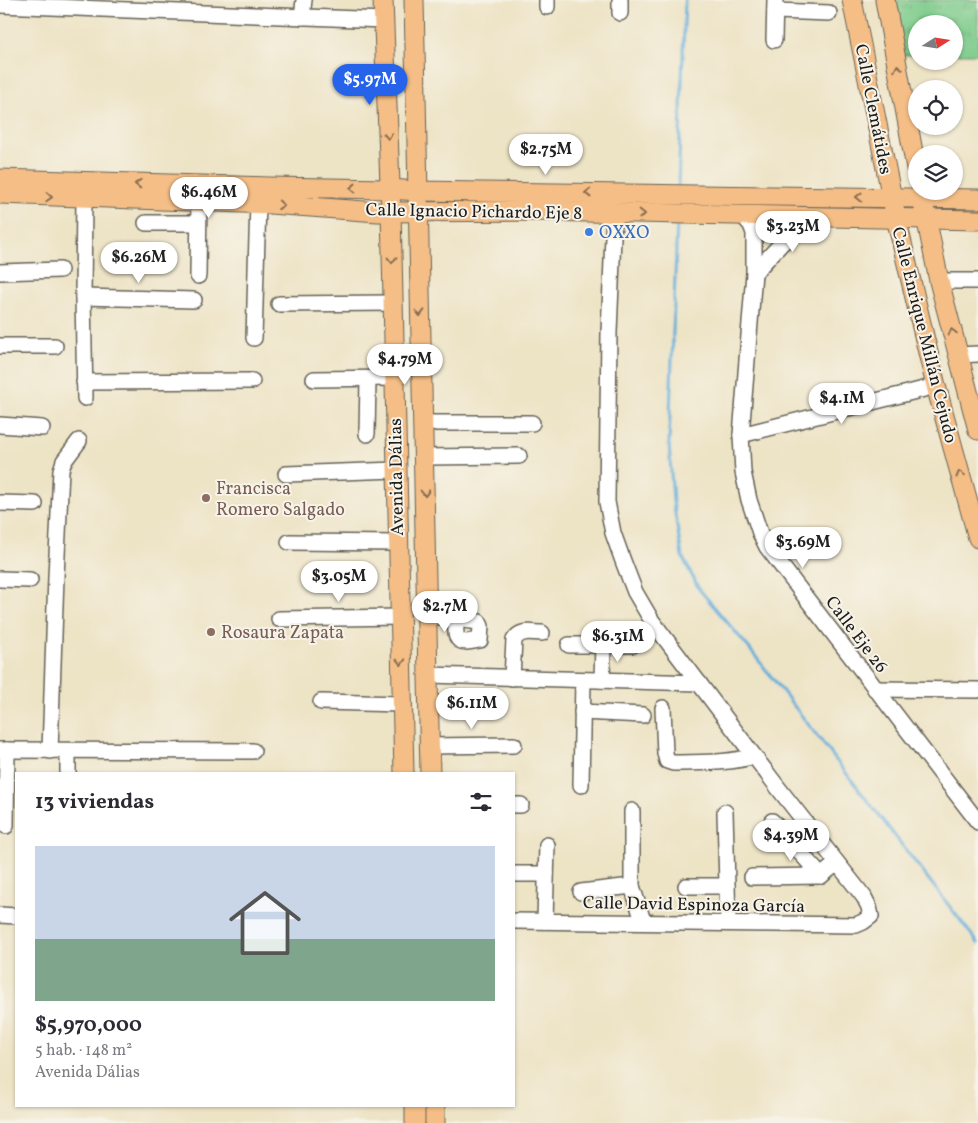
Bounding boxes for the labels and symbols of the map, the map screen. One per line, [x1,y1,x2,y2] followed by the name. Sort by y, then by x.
[908,15,962,70] north arrow
[848,42,897,176] street label: Calle Clemátides
[329,64,411,106] pin: $5.97M
[893,64,903,72] one-way arrow
[382,132,393,140] one-way arrow
[505,134,587,176] pin: $2.75M
[168,176,250,219] pin: $6.46M
[134,178,142,189] one-way arrow
[349,183,356,193] one-way arrow
[584,188,592,198] one-way arrow
[45,191,53,202] one-way arrow
[855,192,863,202] one-way arrow
[365,198,583,227] street label: Calle Ignacio Pichardo Eje 8
[277,199,285,210] one-way arrow
[638,209,646,219] one-way arrow
[752,210,834,253] pin: $3.23M
[599,221,649,246] place label: OXXO
[885,225,962,446] street label: Calle Enrique Millán Cejudo
[583,226,595,238] marker: OXXO
[98,242,180,284] pin: $6.26M
[386,256,397,264] one-way arrow
[415,309,426,317] one-way arrow
[947,328,958,337] one-way arrow
[364,344,446,386] pin: $4.79M
[807,382,877,425] pin: $4.1M
[384,418,411,536] street label: Avenida Dálias
[956,471,966,479] one-way arrow
[216,477,345,523] place label: Francisca Romero Salgado
[420,489,430,497] one-way arrow
[200,492,212,504] marker: Francisca Romero Salgado
[762,526,844,569] pin: $3.69M
[298,560,380,603] pin: $3.05M
[410,590,480,633] pin: $2.7M
[819,591,893,679] street label: Calle Eje 26
[577,620,659,663] pin: $6.31M
[221,621,344,646] place label: Rosaura Zapata
[205,626,217,638] marker: Rosaura Zapata
[396,658,406,666] one-way arrow
[431,688,513,730] pin: $6.11M
[750,820,832,862] pin: $4.39M
[583,891,805,920] street label: Calle David Espinoza García

